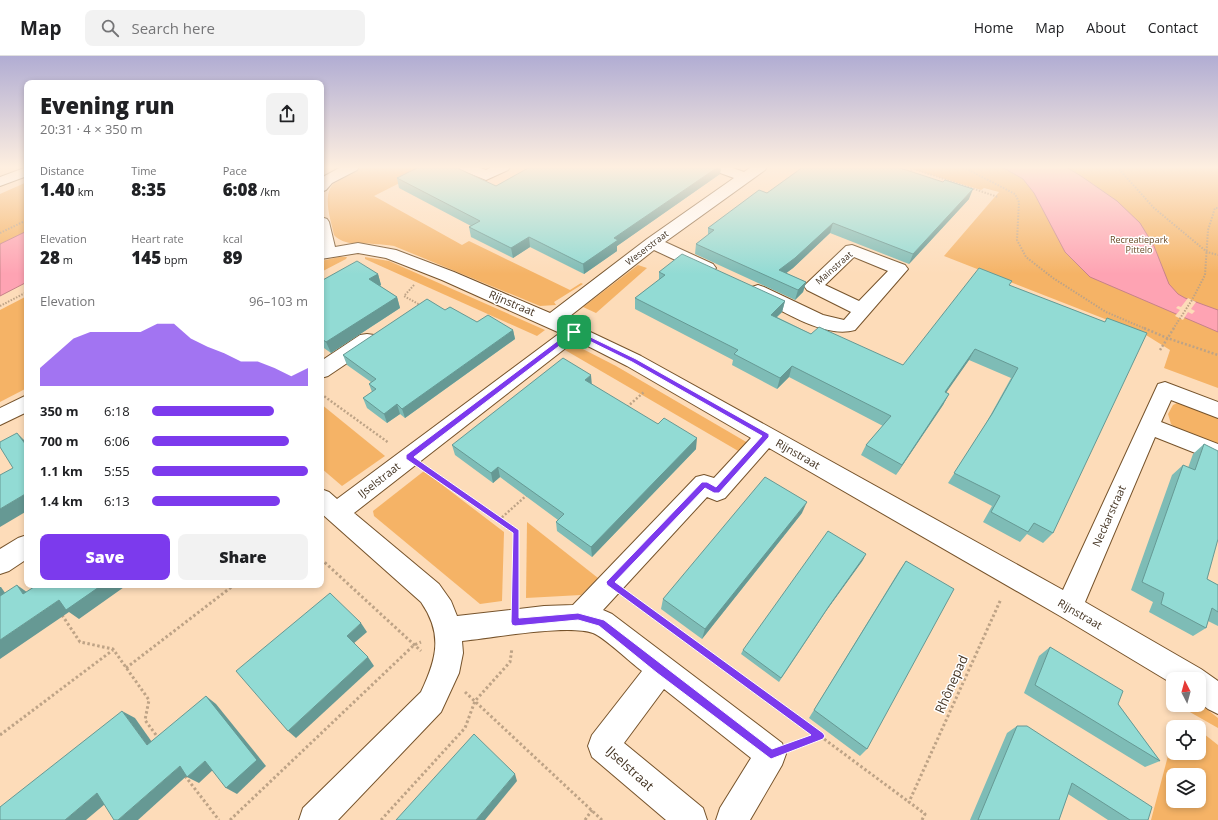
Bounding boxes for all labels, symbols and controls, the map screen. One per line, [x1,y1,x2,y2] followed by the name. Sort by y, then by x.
[85,10,365,46] search box
[20,15,61,41] text: Map
[99,17,121,39] icon: search
[131,18,215,38] text: Search here
[974,18,1013,37] text: Home
[1035,18,1064,37] text: Map
[1086,18,1126,37] text: About
[1148,18,1198,37] text: Contact
[40,90,175,120] text: Evening run
[266,93,308,135] button: share
[40,120,143,138] text: 20:31 · 4 × 350 m
[40,163,84,178] text: Distance
[131,163,157,178] text: Time
[223,163,247,178] text: Pace
[40,178,75,201] text: 1.40
[131,178,166,201] text: 8:35
[223,178,257,201] text: 6:08
[75,184,94,199] text: km
[257,184,280,199] text: /km
[623,227,671,268] street label: Weserstraat
[40,231,87,246] text: Elevation
[131,231,184,246] text: Heart rate
[223,231,243,246] text: kcal
[1110,233,1168,256] park label: Recreatiepark Pittelo
[40,246,60,269] text: 28
[131,246,161,269] text: 145
[223,246,243,269] text: 89
[812,248,855,287] street label: Mainstraat
[60,252,73,267] text: m
[161,252,188,267] text: bpm
[487,286,538,319] street label: Rijnstraat
[40,292,95,310] text: Elevation
[249,292,308,310] text: 96–103 m
[557,315,591,349] pin
[563,321,585,343] icon: arrive
[40,402,78,420] text: 350 m
[104,402,130,420] text: 6:18
[40,432,78,450] text: 700 m
[104,432,130,450] text: 6:06
[773,435,823,472] street label: Rijnstraat
[354,458,403,501] street label: IJselstraat
[40,462,83,480] text: 1.1 km
[104,462,130,480] text: 5:55
[1088,483,1129,549] street label: Neckarstraat
[40,492,83,510] text: 1.4 km
[104,492,130,510] text: 6:13
[40,534,170,580] button: Save
[178,534,308,580] button: Share
[1055,595,1105,632] street label: Rijnstraat
[930,652,972,716] street label: Rhônepad
[1166,672,1206,712] north arrow
[1166,672,1206,808] map controls
[1166,720,1206,760] button: locate
[602,742,658,795] street label: IJselstraat
[1166,768,1206,808] button: layers

